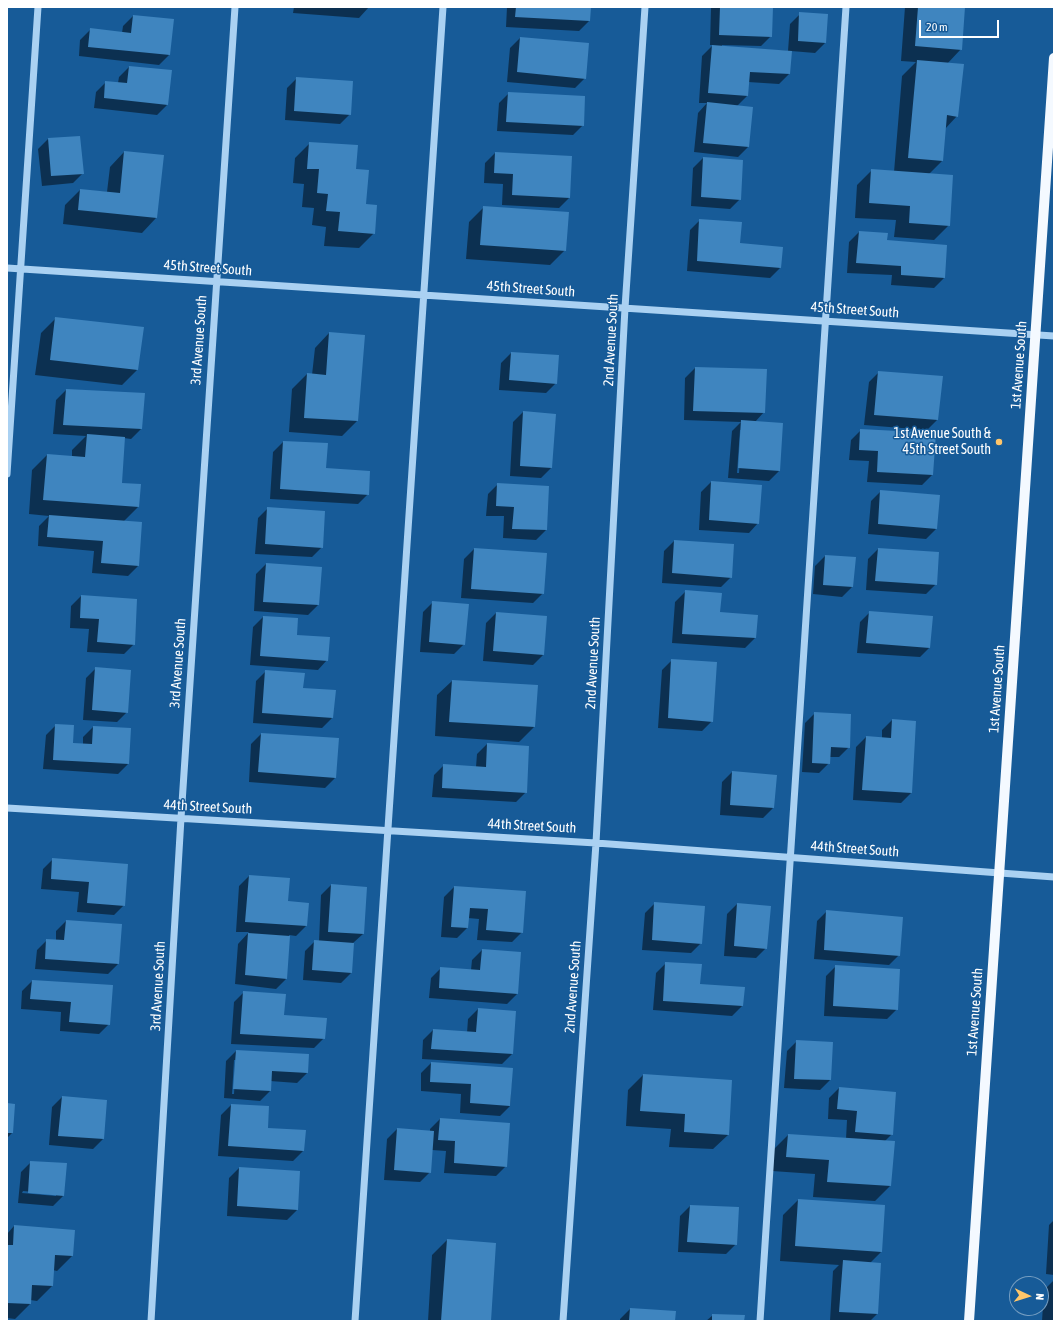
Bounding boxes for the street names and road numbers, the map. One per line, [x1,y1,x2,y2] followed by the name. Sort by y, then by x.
[163,257,253,279] street label: 45th Street South
[486,278,576,300] street label: 45th Street South
[600,293,622,387] street label: 2nd Avenue South
[187,295,211,385] street label: 3rd Avenue South
[810,299,900,321] street label: 45th Street South
[1008,320,1030,410] street label: 1st Avenue South
[582,616,604,710] street label: 2nd Avenue South
[166,618,190,708] street label: 3rd Avenue South
[986,644,1008,734] street label: 1st Avenue South
[163,796,253,818] street label: 44th Street South
[487,815,577,837] street label: 44th Street South
[810,838,900,860] street label: 44th Street South
[561,940,585,1034] street label: 2nd Avenue South
[147,941,169,1031] street label: 3rd Avenue South
[964,967,986,1057] street label: 1st Avenue South

